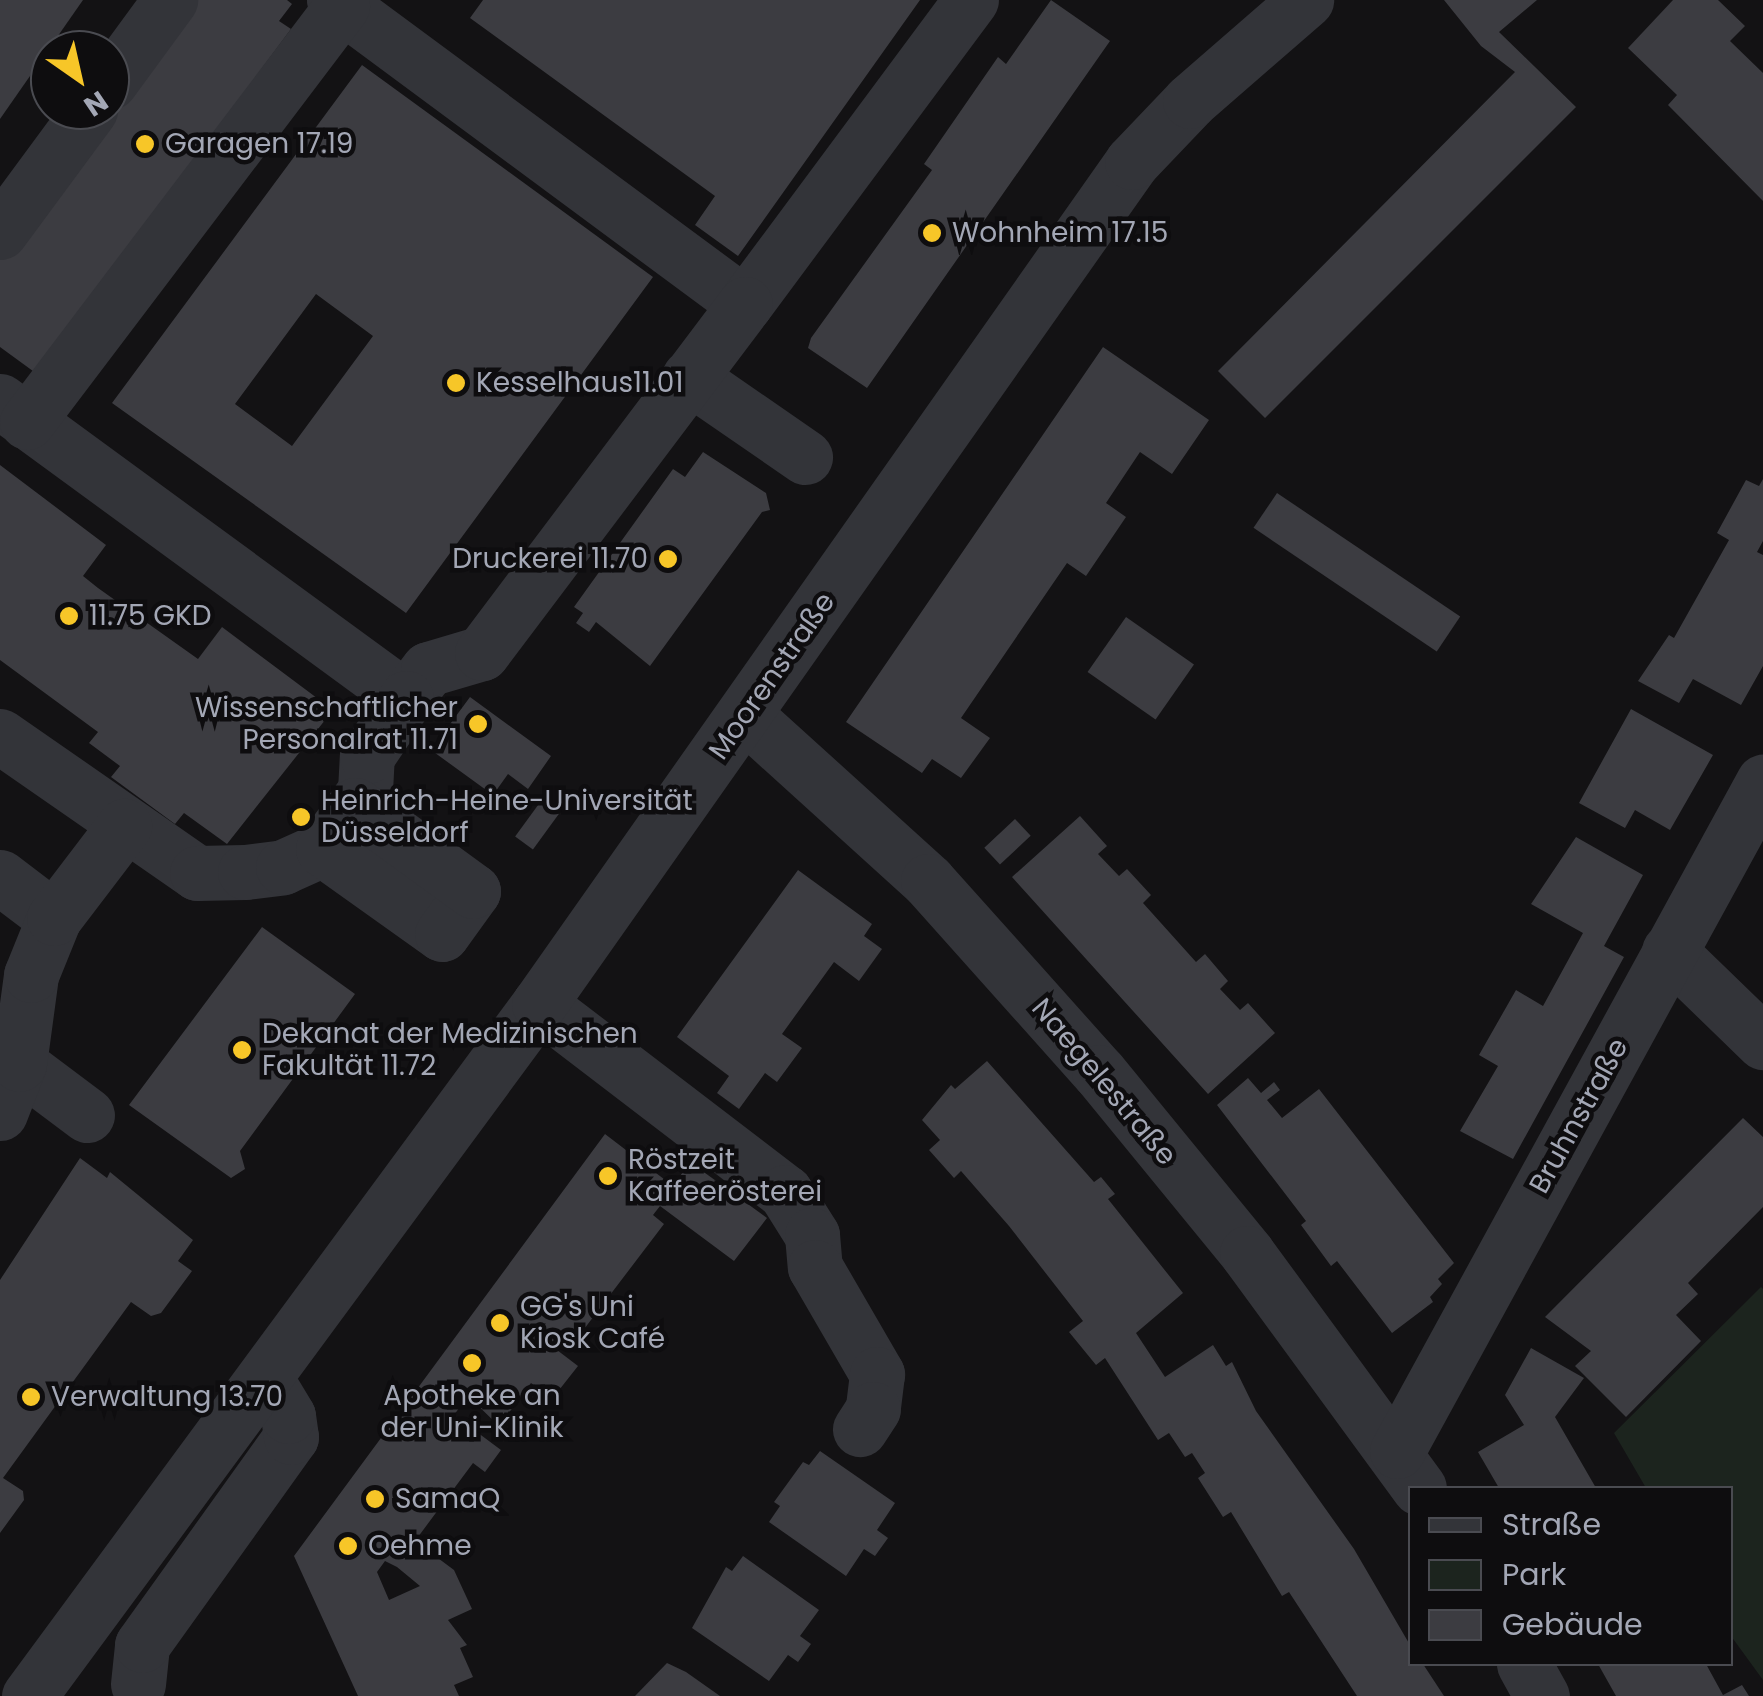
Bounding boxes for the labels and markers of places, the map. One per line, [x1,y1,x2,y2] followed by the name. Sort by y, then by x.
[165,127,353,161] place label: Garagen 17.19
[134,133,156,155] marker: Garagen 17.19
[952,216,1168,250] place label: Wohnheim 17.15
[921,222,943,244] marker: Wohnheim 17.15
[476,366,683,400] place label: Kesselhaus11.01
[445,372,467,394] marker: Kesselhaus11.01
[452,542,648,576] place label: Druckerei 11.70
[657,548,679,570] marker: Druckerei 11.70
[89,599,211,633] place label: 11.75 GKD
[58,605,80,627] marker: 11.75 GKD
[195,691,458,757] place label: Wissenschaftlicher Personalrat 11.71
[467,713,489,735] marker: Wissenschaftlicher Personalrat 11.71
[321,784,693,850] place label: Heinrich-Heine-Universität Düsseldorf
[290,806,312,828] marker: Heinrich-Heine-Universität Düsseldorf
[262,1017,638,1083] place label: Dekanat der Medizinischen Fakultät 11.72
[231,1039,253,1061] marker: Dekanat der Medizinischen Fakultät 11.72
[628,1143,822,1209] place label: Röstzeit Kaffeerösterei
[597,1165,619,1187] marker: Röstzeit Kaffeerösterei
[520,1290,665,1356] place label: GG's Uni Kiosk Café
[489,1312,511,1334] marker: GG's Uni Kiosk Café
[461,1352,483,1374] marker: Apotheke an der Uni-Klinik
[380,1379,564,1445] place label: Apotheke an der Uni-Klinik
[51,1380,283,1414] place label: Verwaltung 13.70
[20,1386,42,1408] marker: Verwaltung 13.70
[395,1482,500,1516] place label: SamaQ
[364,1488,386,1510] marker: SamaQ
[368,1529,471,1563] place label: Oehme
[337,1535,359,1557] marker: Oehme

